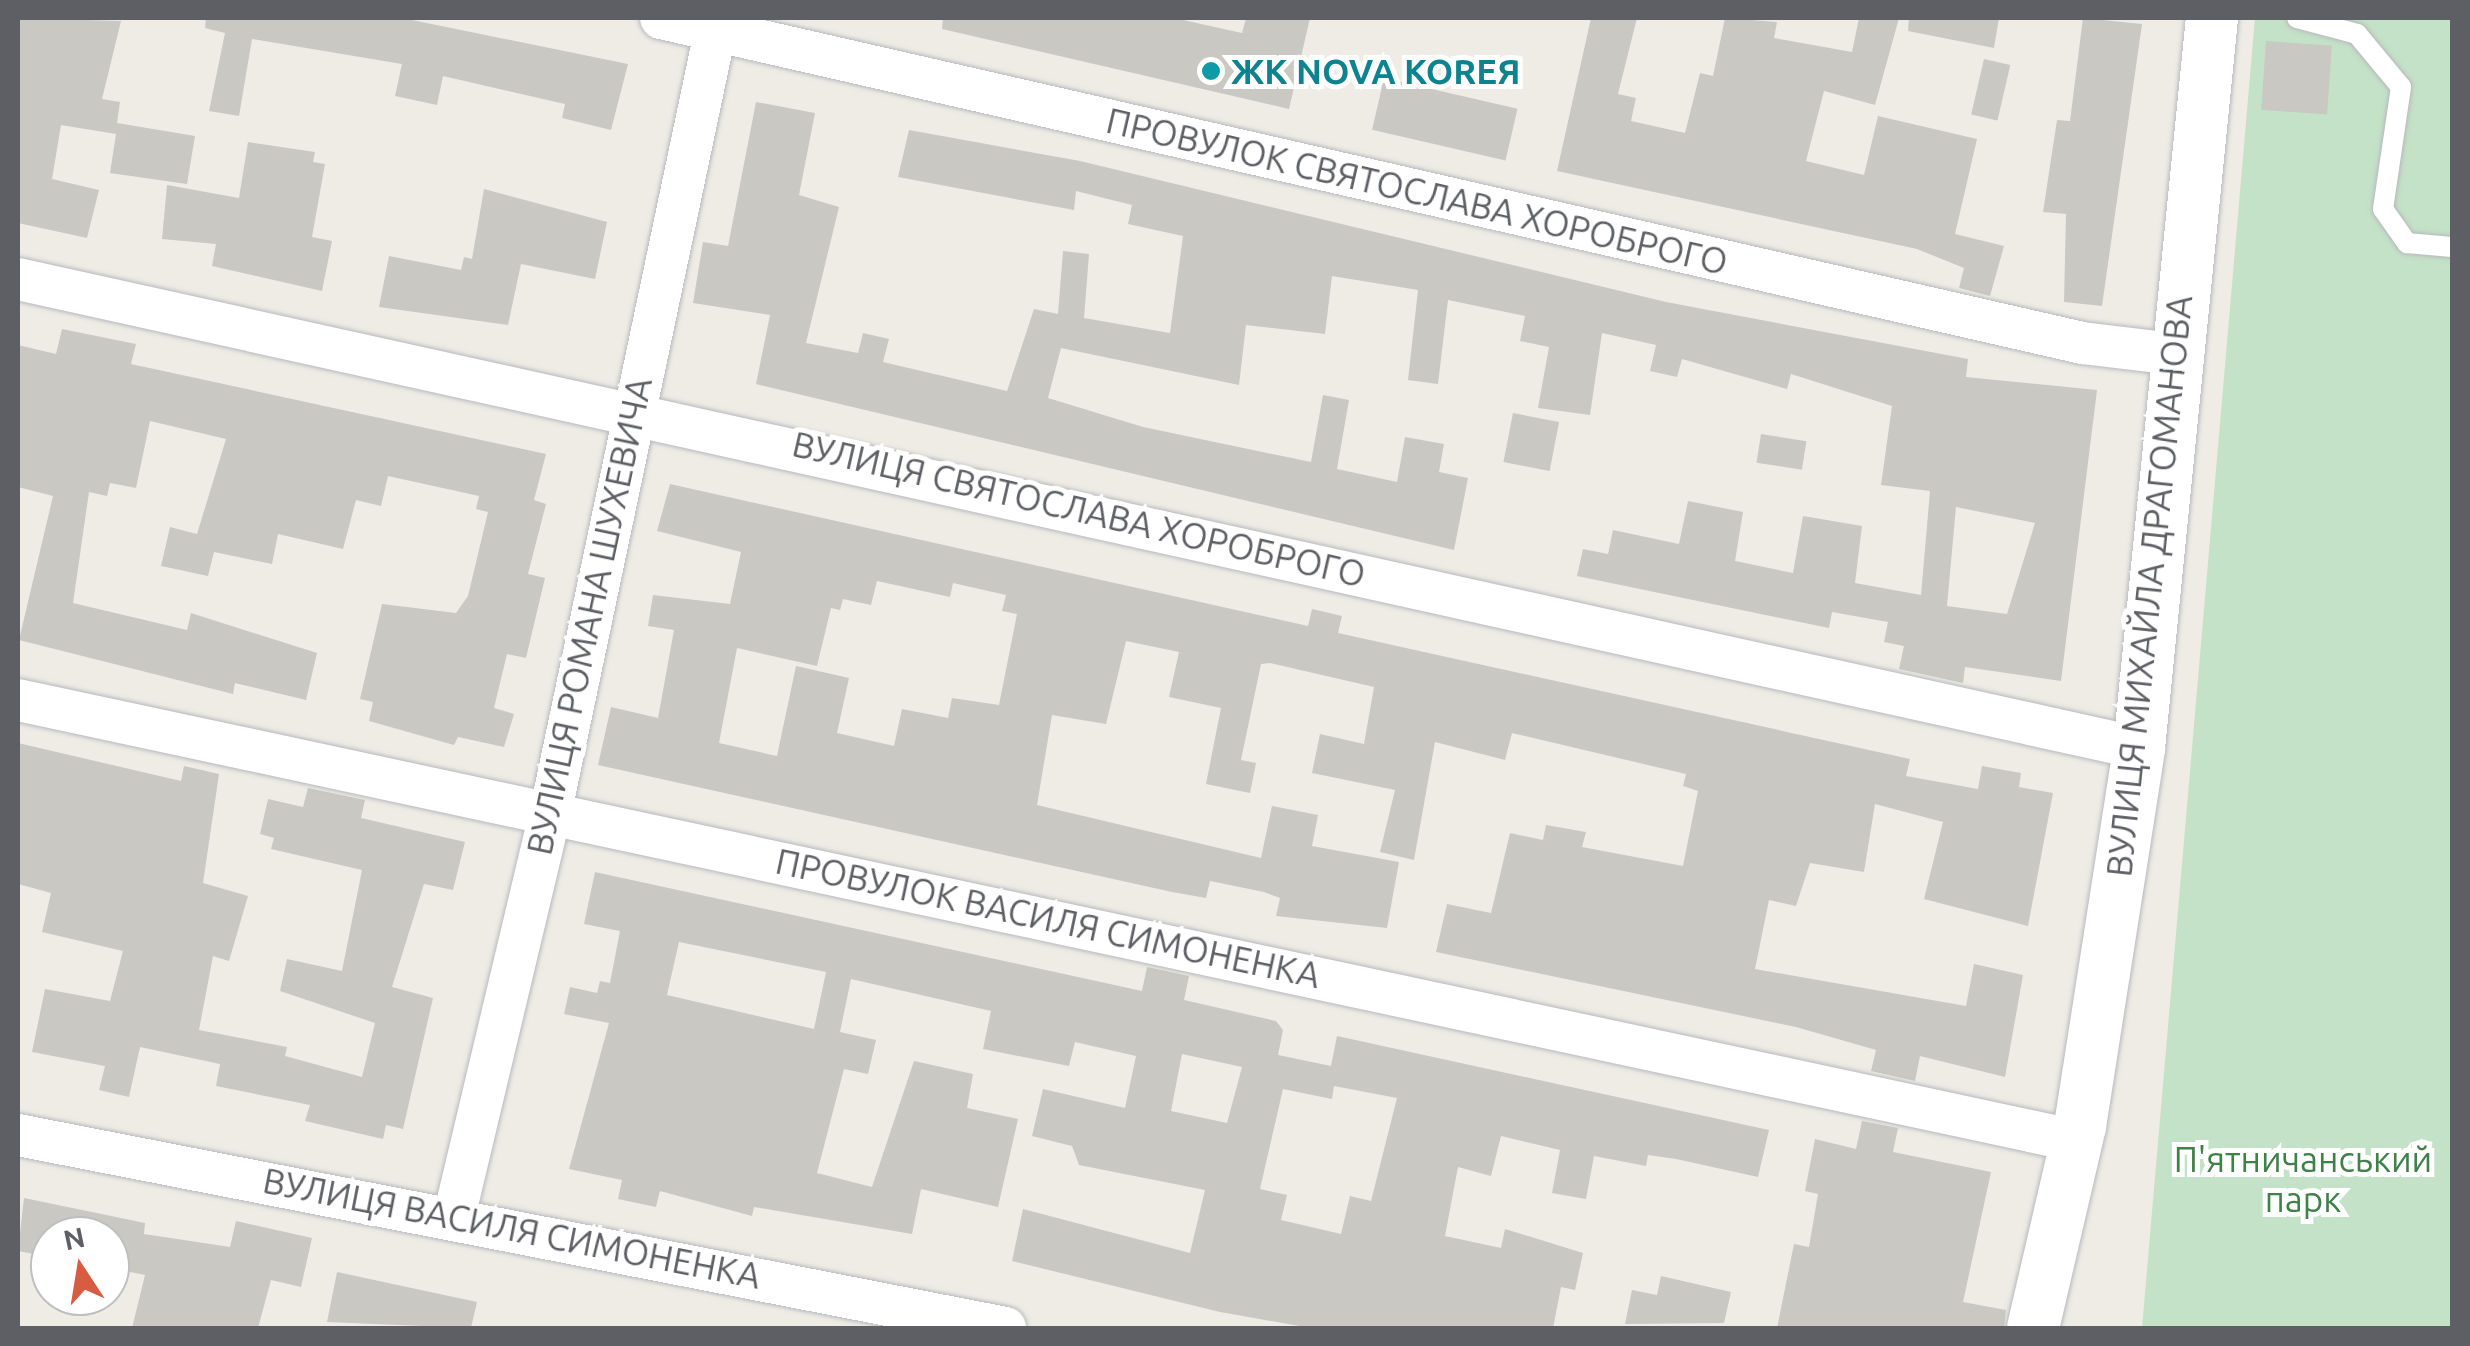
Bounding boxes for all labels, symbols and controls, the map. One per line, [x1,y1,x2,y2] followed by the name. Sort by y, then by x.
[1231,50,1521,92] place label: ЖК NOVA KOREЯ
[1200,60,1222,82] marker: ЖК NOVA KOREЯ
[1102,99,1732,283] street label: ПРОВУЛОК СВЯТОСЛАВА ХОРОБРОГО
[2098,293,2200,879] street label: ВУЛИЦЯ МИХАЙЛА ДРАГОМАНОВА
[518,373,660,859] street label: ВУЛИЦЯ РОМАНА ШУХЕВИЧА
[788,423,1370,595] street label: ВУЛИЦЯ СВЯТОСЛАВА ХОРОБРОГО
[772,840,1324,996] street label: ПРОВУЛОК ВАСИЛЯ СИМОНЕНКА
[2174,1138,2432,1220] park label: П'ятничанський парк
[260,1159,764,1297] street label: ВУЛИЦЯ ВАСИЛЯ СИМОНЕНКА
[30,1216,130,1316] north arrow
[61,1221,88,1255] text: N

